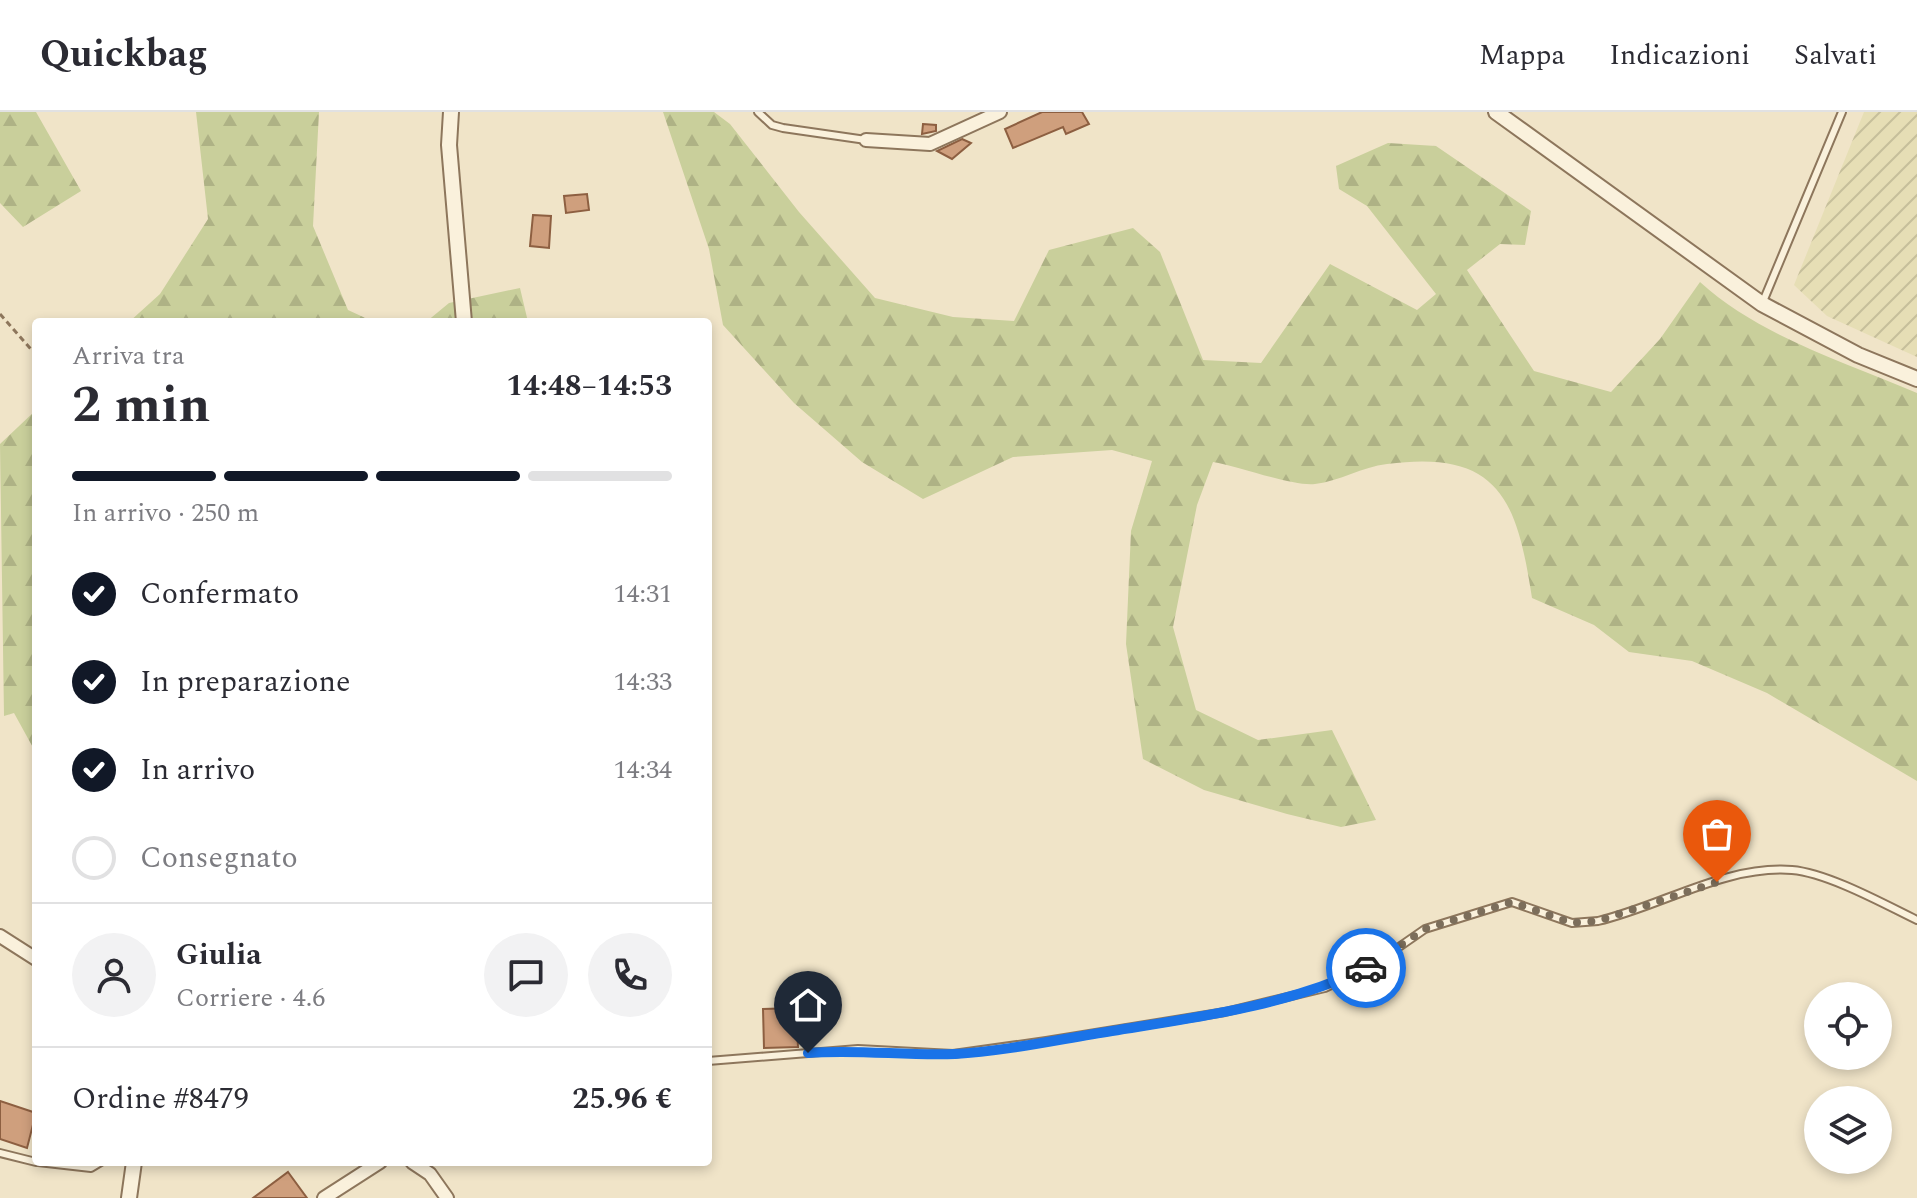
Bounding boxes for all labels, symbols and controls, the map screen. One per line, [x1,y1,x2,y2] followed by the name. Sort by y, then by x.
[40,26,208,84] text: Quickbag
[1479,34,1565,77] text: Mappa
[1609,34,1750,77] text: Indicazioni
[1794,34,1877,77] text: Salvati
[72,336,185,376] text: Arriva tra
[506,363,672,409] text: 14:48–14:53
[72,366,210,445] text: 2 min
[72,493,259,533] text: In arrivo · 250 m
[140,571,299,617] text: Confermato
[72,572,116,616] icon: check
[613,574,672,614] text: 14:31
[140,659,351,705] text: In preparazione
[72,660,116,704] icon: check
[613,662,672,702] text: 14:33
[140,747,255,793] text: In arrivo
[72,748,116,792] icon: check
[613,750,672,790] text: 14:34
[1683,800,1751,882] pin
[1695,812,1739,856] icon: bag
[140,835,298,881] text: Consegnato
[1326,928,1406,1008] courier
[176,932,262,978] text: Giulia
[72,933,156,1017] button: person
[484,933,568,1017] button: chat
[588,933,672,1017] button: phone
[1344,946,1388,990] icon: car
[774,971,842,1053] pin
[176,978,325,1018] text: Corriere · 4.6
[1804,982,1892,1174] map controls
[1804,982,1892,1070] button: locate
[786,983,830,1027] icon: home
[72,1076,249,1122] text: Ordine #8479
[572,1076,672,1122] text: 25.96 €
[1804,1086,1892,1174] button: layers

